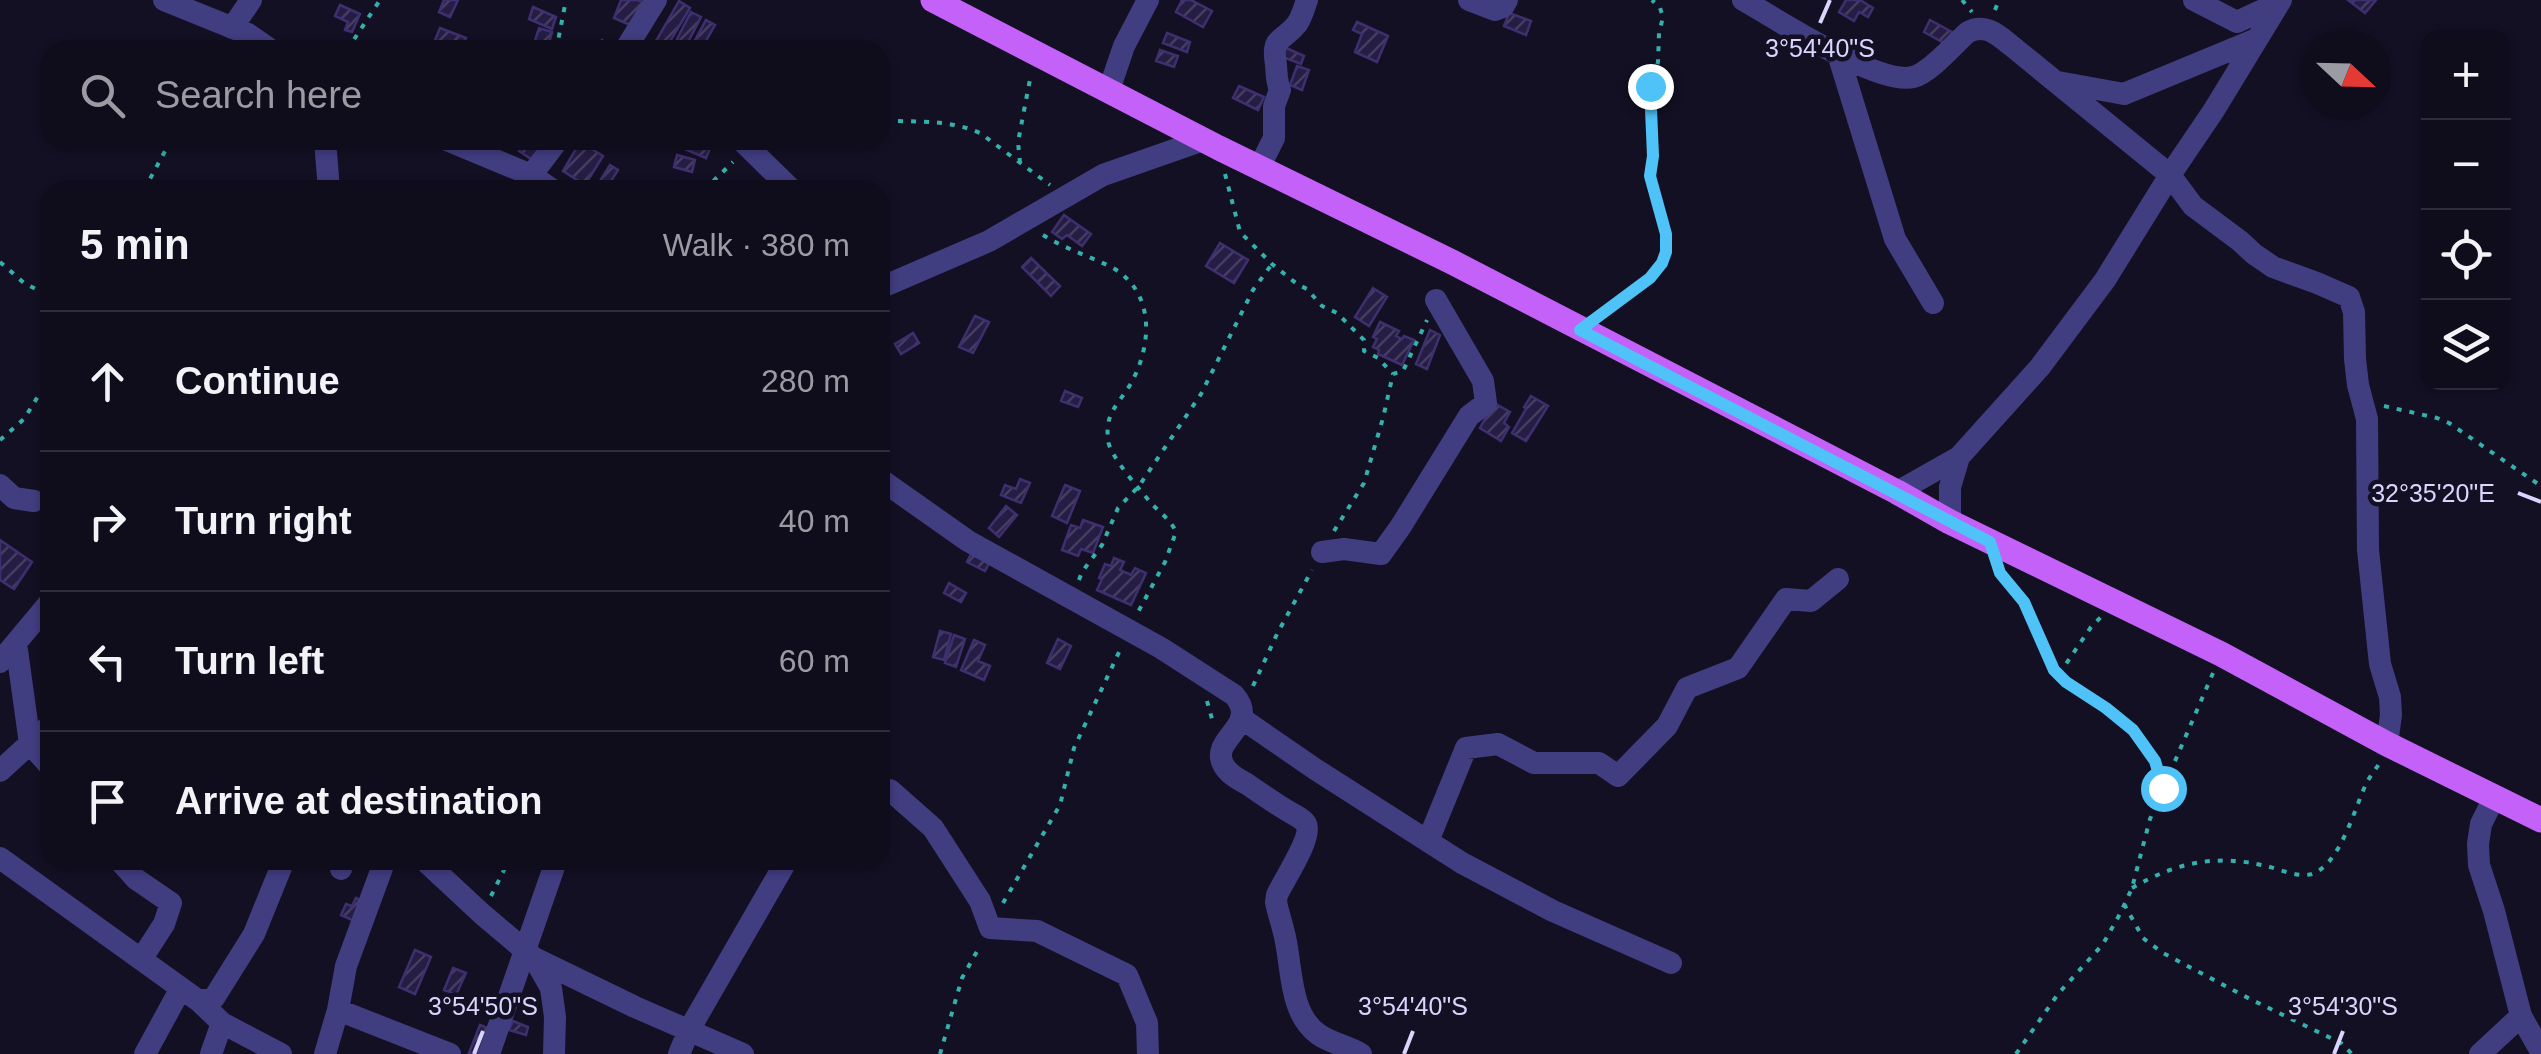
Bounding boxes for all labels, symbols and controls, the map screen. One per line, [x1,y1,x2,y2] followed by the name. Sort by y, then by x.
[2301,30,2391,120] north arrow
[2421,30,2511,390] map controls
[2421,30,2511,120] button: +
[1765,34,1875,62] text: 3°54'40"S
[40,40,890,150] search box
[1628,64,1674,110] route end
[75,68,130,123] icon: search
[155,74,362,116] text: Search here
[2421,120,2511,210] button: −
[2421,210,2511,300] button: locate
[80,221,190,268] text: 5 min
[663,227,850,263] text: Walk · 380 m
[2421,300,2511,390] button: layers
[80,354,135,409] icon: ahead
[175,360,340,402] text: Continue
[761,363,850,399] text: 280 m
[2371,479,2495,507] text: 32°35'20"E
[80,494,135,549] icon: right
[175,500,352,542] text: Turn right
[779,503,850,539] text: 40 m
[80,634,135,689] icon: left
[175,640,324,682] text: Turn left
[779,643,850,679] text: 60 m
[2141,766,2187,812] route start
[80,774,135,829] icon: arrive
[175,780,542,822] text: Arrive at destination
[428,992,538,1020] text: 3°54'50"S
[1358,992,1468,1020] text: 3°54'40"S
[2288,992,2398,1020] text: 3°54'30"S

